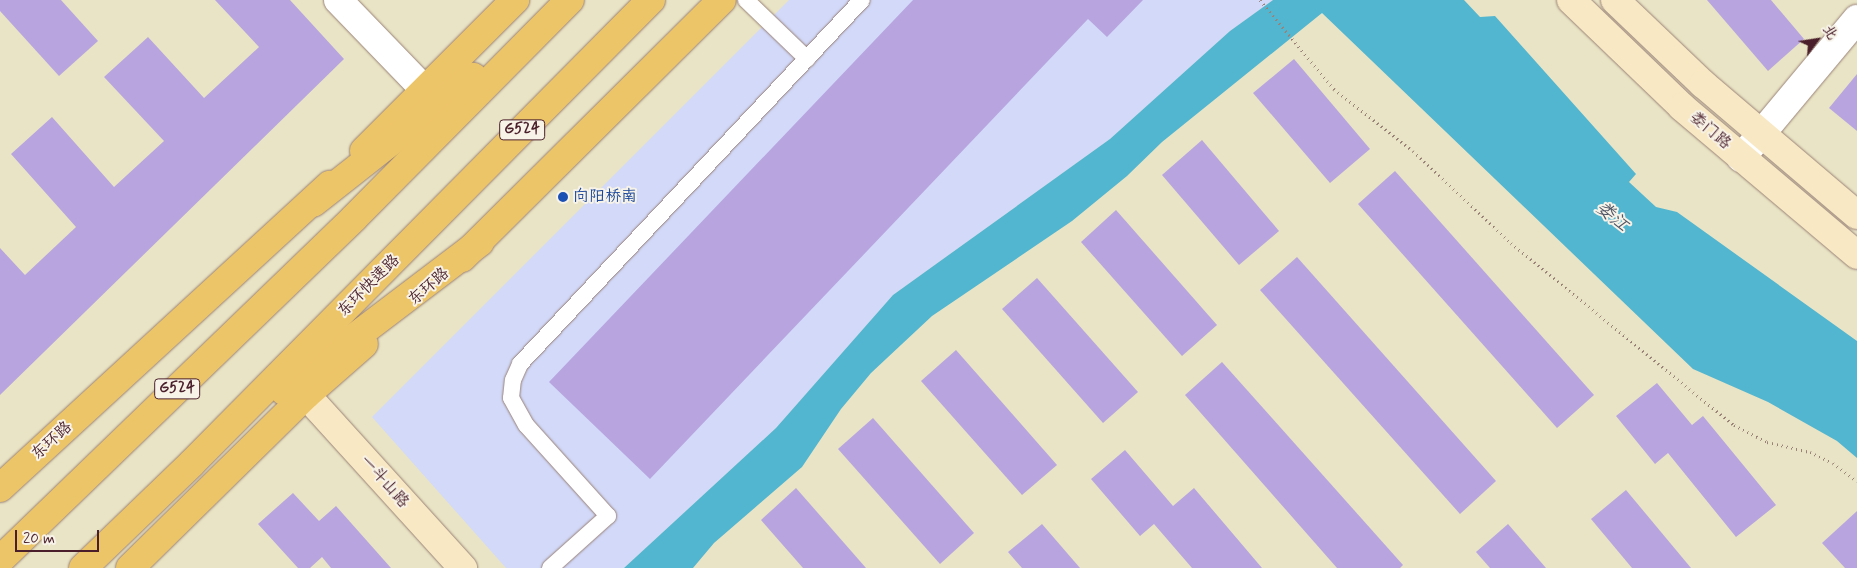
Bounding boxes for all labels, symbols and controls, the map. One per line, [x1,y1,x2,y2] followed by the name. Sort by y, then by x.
[1792,15,1842,65] north arrow
[1819,22,1841,43] text: 北
[1685,108,1735,154] street label: 娄门路
[498,118,546,142] road number: G524
[573,187,637,207] place label: 向阳桥南
[557,191,569,203] marker: 向阳桥南
[1591,197,1633,237] water label: 娄江
[334,251,404,321] street label: 东环快速路
[405,264,453,310] street label: 东环路
[153,376,201,402] road number: G524
[28,418,76,464] street label: 东环路
[355,452,413,512] street label: 一斗山路
[18,520,101,552] scale bar
[23,529,55,549] text: 20 m

